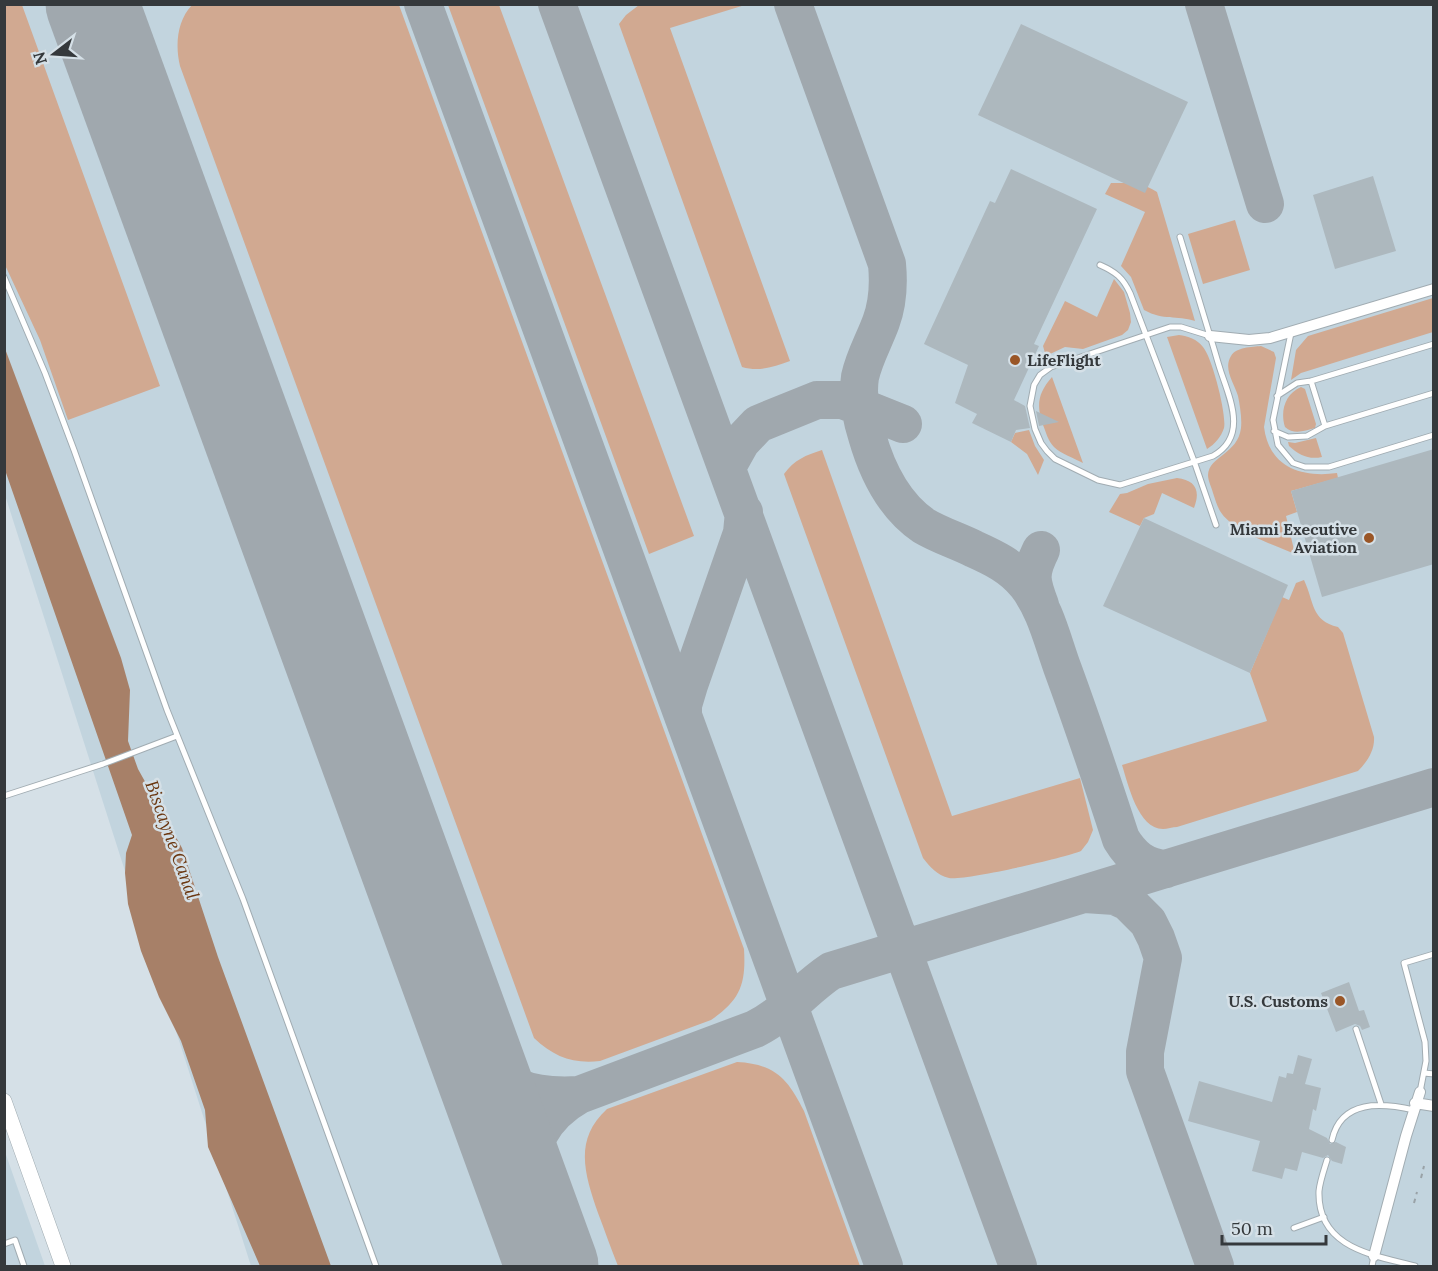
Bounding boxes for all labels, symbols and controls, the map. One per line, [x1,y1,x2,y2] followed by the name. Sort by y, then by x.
[24,24,84,84] north arrow
[28,50,51,67] text: N
[1027,350,1101,370] place label: LifeFlight
[1008,353,1022,367] marker: LifeFlight
[1230,519,1357,557] place label: Miami Executive Aviation
[1362,531,1376,545] marker: Miami Executive Aviation
[140,777,205,902] water label: Biscayne Canal
[1228,991,1328,1011] place label: U.S. Customs
[1333,994,1347,1008] marker: U.S. Customs
[1222,1208,1326,1246] scale bar
[1231,1217,1273,1240] text: 50 m

